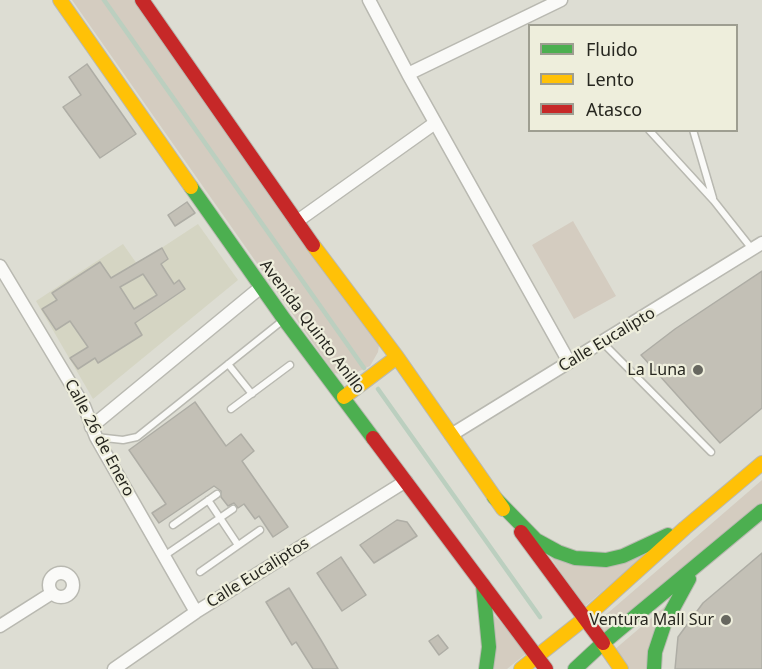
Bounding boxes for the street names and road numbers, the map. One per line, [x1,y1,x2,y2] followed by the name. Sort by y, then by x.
[255,256,369,398] street label: Avenida Quinto Anillo
[555,304,659,376] street label: Calle Eucalipto
[60,376,138,500] street label: Calle 26 de Enero
[203,534,313,612] street label: Calle Eucaliptos

